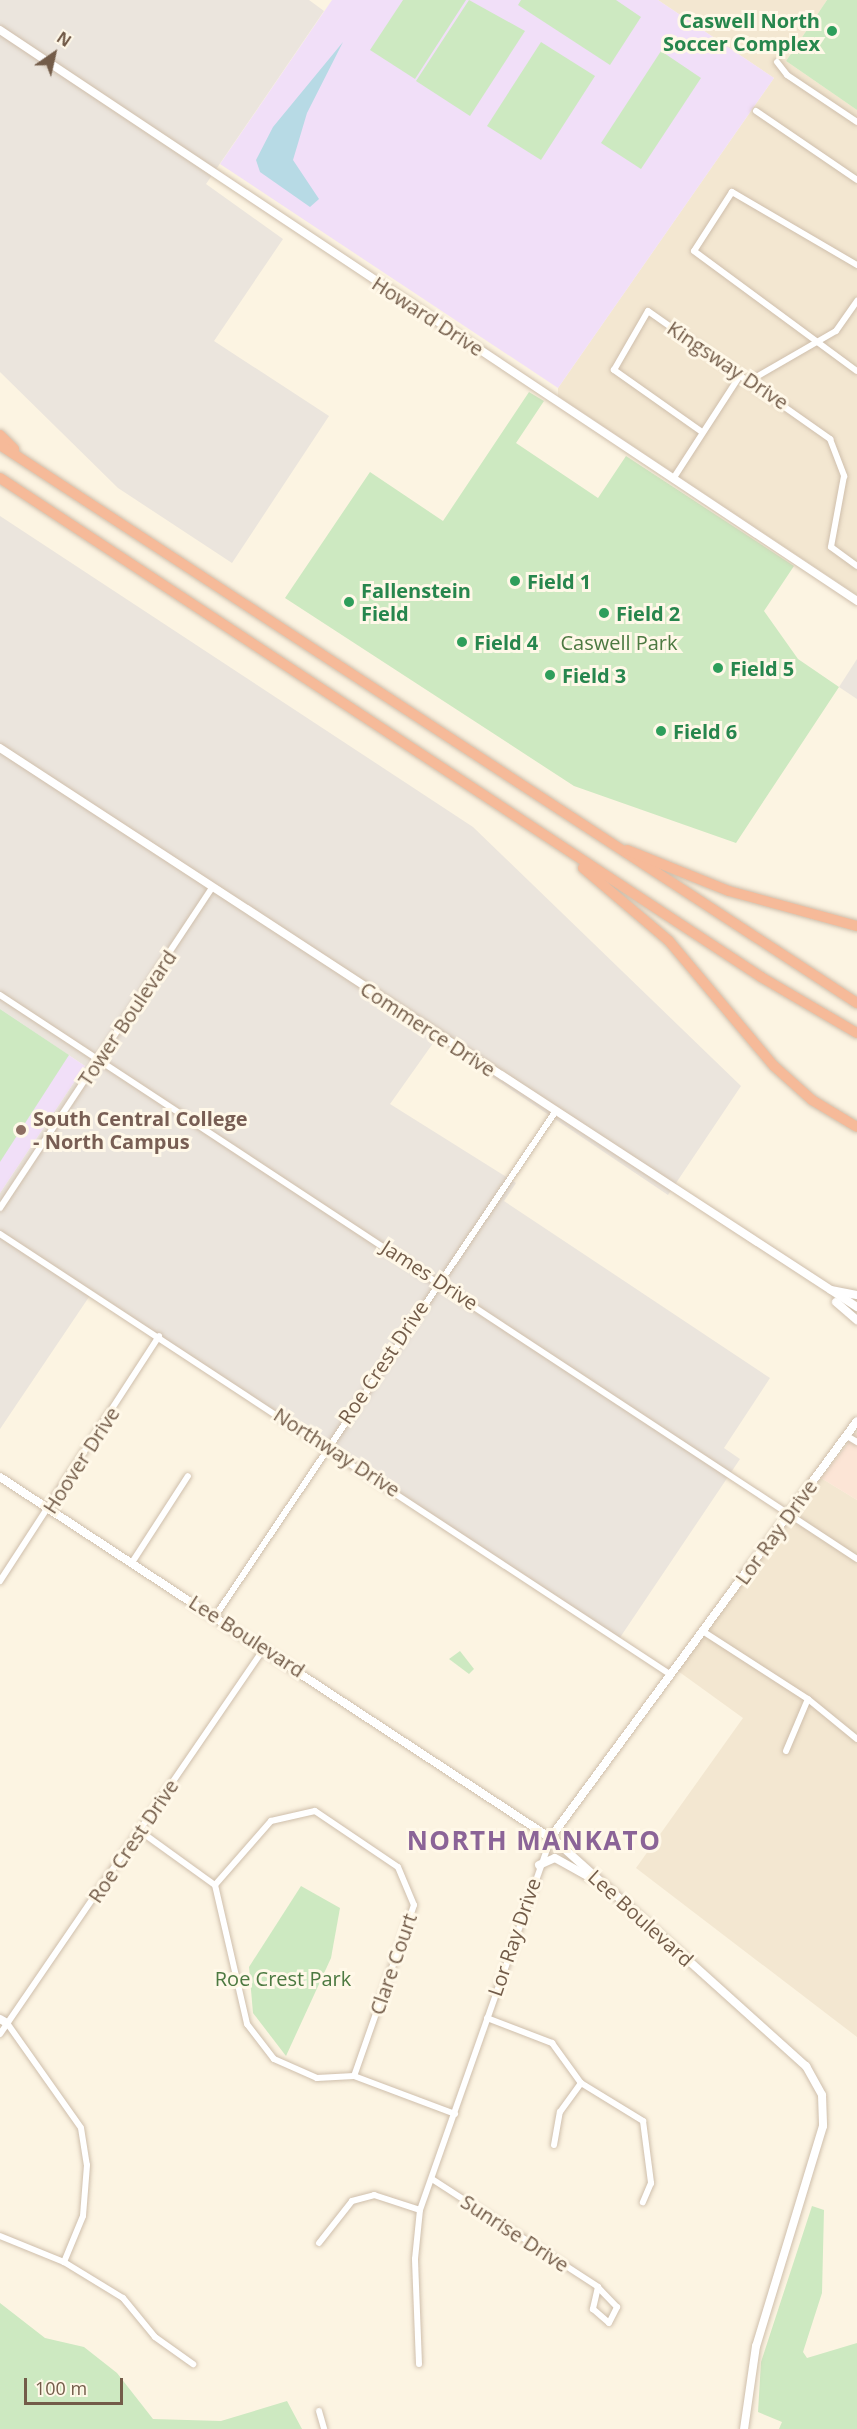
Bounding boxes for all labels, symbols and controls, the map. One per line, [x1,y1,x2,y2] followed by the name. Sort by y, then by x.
[663,8,820,55] place label: Caswell North Soccer Complex
[24,24,84,84] north arrow
[825,24,839,38] marker: Caswell North Soccer Complex
[53,26,76,52] text: N
[368,271,488,361] street label: Howard Drive
[663,316,793,414] street label: Kingsway Drive
[527,569,591,593] place label: Field 1
[508,574,522,588] marker: Field 1
[361,578,471,625] place label: Fallenstein Field
[342,595,356,609] marker: Fallenstein Field
[616,601,680,625] place label: Field 2
[597,606,611,620] marker: Field 2
[474,630,538,654] place label: Field 4
[560,630,678,654] park label: Caswell Park
[455,635,469,649] marker: Field 4
[730,656,794,680] place label: Field 5
[711,661,725,675] marker: Field 5
[562,663,626,687] place label: Field 3
[543,668,557,682] marker: Field 3
[673,719,737,743] place label: Field 6
[654,724,668,738] marker: Field 6
[73,946,181,1090] street label: Tower Boulevard
[356,976,500,1082] street label: Commerce Drive
[33,1106,248,1153] place label: South Central College - North Campus
[14,1123,28,1137] marker: South Central College - North Campus
[377,1235,483,1315] street label: James Drive
[333,1296,433,1428] street label: Roe Crest Drive
[38,1402,124,1518] street label: Hoover Drive
[269,1402,405,1502] street label: Northway Drive
[730,1475,822,1589] street label: Lor Ray Drive
[185,1590,309,1682] street label: Lee Boulevard
[83,1775,183,1907] street label: Roe Crest Drive
[407,1825,661,1857] district label: NORTH MANKATO
[584,1865,698,1971] street label: Lee Boulevard
[483,1875,545,1999] street label: Lor Ray Drive
[364,1910,422,2018] street label: Clare Court
[215,1966,351,1990] park label: Roe Crest Park
[457,2189,573,2277] street label: Sunrise Drive
[27,2366,126,2404] scale bar
[35,2376,87,2400] text: 100 m

